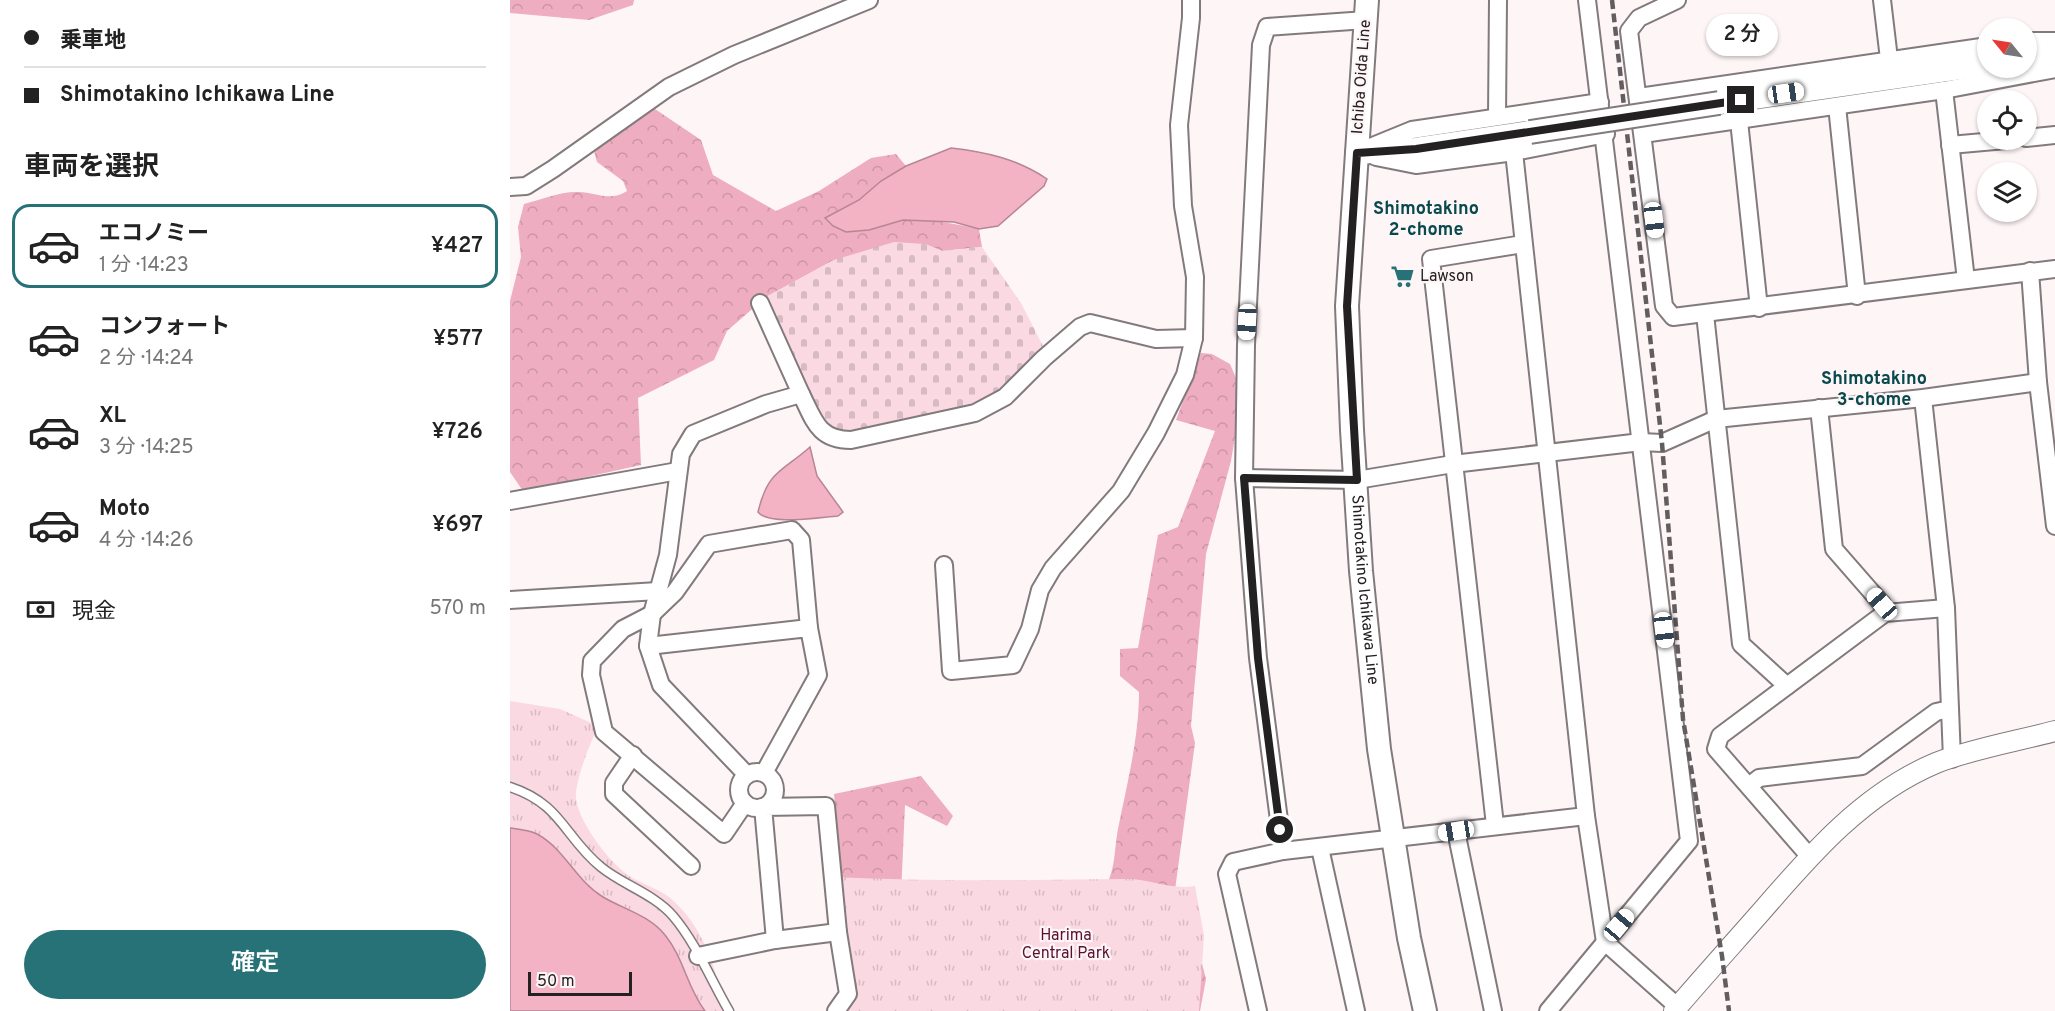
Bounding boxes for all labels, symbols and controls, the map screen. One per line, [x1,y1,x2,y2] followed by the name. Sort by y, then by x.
[1705,13,1777,55] callout: 2 分
[1977,18,2037,78] north arrow
[1977,18,2037,222] map controls
[1348,19,1376,135] street label: Ichiba Oida Line
[1723,22,1761,48] text: 2 分
[60,28,126,55] text: 乗車地
[60,82,335,109] text: Shimotakino Ichikawa Line
[1767,82,1805,104] car
[1727,86,1754,113] route end
[1977,90,2037,150] button: locate
[24,151,159,185] text: 車両を選択
[1977,162,2037,222] button: layers
[1373,198,1479,242] district label: Shimotakino 2-chome
[1643,201,1665,239] car
[27,219,81,273] icon: car
[99,221,209,248] text: エコノミー
[431,233,483,260] text: ¥427
[99,253,189,279] text: 1 分 · 14:23
[1389,264,1415,290] supermarket icon: Lawson
[1420,267,1474,287] place label: Lawson
[1237,304,1257,340] car
[27,312,81,366] icon: car
[99,314,230,341] text: コンフォート
[433,326,483,353] text: ¥577
[99,346,194,372] text: 2 分 · 14:24
[1821,368,1927,412] district label: Shimotakino 3-chome
[99,403,126,430] text: XL
[27,405,81,459] icon: car
[432,419,483,446] text: ¥726
[99,435,194,461] text: 3 分 · 14:25
[1346,494,1382,686] street label: Shimotakino Ichikawa Line
[99,496,150,523] text: Moto
[27,498,81,552] icon: car
[432,512,483,539] text: ¥697
[99,528,194,554] text: 4 分 · 14:26
[1863,585,1901,623] car
[24,593,57,626] icon: cash
[429,596,486,622] text: 570 m
[72,599,116,626] text: 現金
[1653,611,1675,649] car
[1266,816,1293,843] route start
[1437,819,1475,843] car
[1601,905,1637,945] car
[1022,926,1110,964] park label: Harima Central Park
[24,930,486,999] button: 確定
[528,969,632,996] scale bar
[537,972,575,992] text: 50 m

